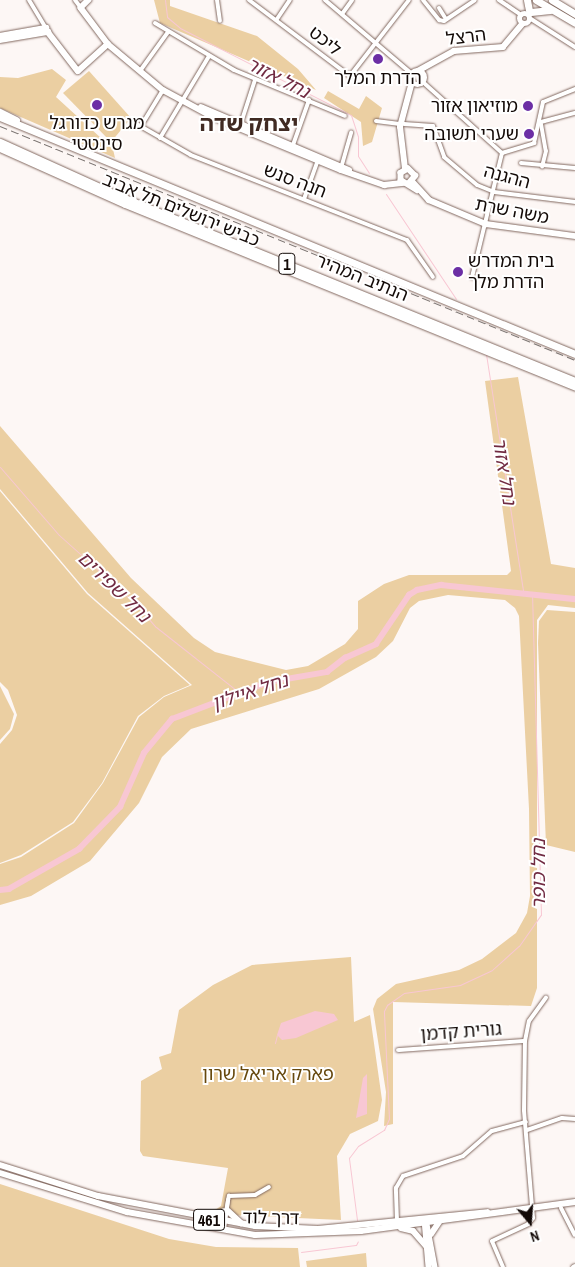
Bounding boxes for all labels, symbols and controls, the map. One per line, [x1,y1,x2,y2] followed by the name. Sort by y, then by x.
[305,22,345,60] street label: ליכט
[445,24,487,50] street label: הרצל
[243,52,313,104] water label: נחל אזור
[372,53,384,65] marker: הדרת המלך
[334,67,422,89] place label: הדרת המלך
[431,95,518,117] place label: מוזיאון אזור
[91,99,103,111] marker: מגרש כדורגל סינטטי
[522,100,534,112] marker: מוזיאון אזור
[200,111,298,137] district label: יצחק שדה
[50,113,144,156] place label: מגרש כדורגל סינטטי
[424,123,519,145] place label: שערי תשובה
[523,128,535,140] marker: שערי תשובה
[260,159,330,203] street label: חנה סנש
[481,160,533,194] street label: ההגנה
[99,169,263,251] street label: כביש ירושלים תל אביב
[473,193,551,229] street label: משה שרת
[278,250,296,278] road number: 1
[313,250,411,306] street label: הנתיב המהיר
[468,251,555,294] place label: בית המדרש הדרת מלך
[452,266,464,278] marker: בית המדרש הדרת מלך
[487,436,521,506] water label: נחל אזור
[73,547,155,627] water label: נחל שפירים
[209,669,291,715] water label: נחל איילון
[528,839,550,909] water label: נחל כופר
[420,1018,502,1046] street label: גורית קדמן
[202,1063,334,1085] park label: פארק אריאל שרון
[505,1197,555,1247] north arrow
[193,1206,225,1234] road number: 461
[242,1207,300,1229] street label: דרך לוד
[528,1226,541,1246] text: N

